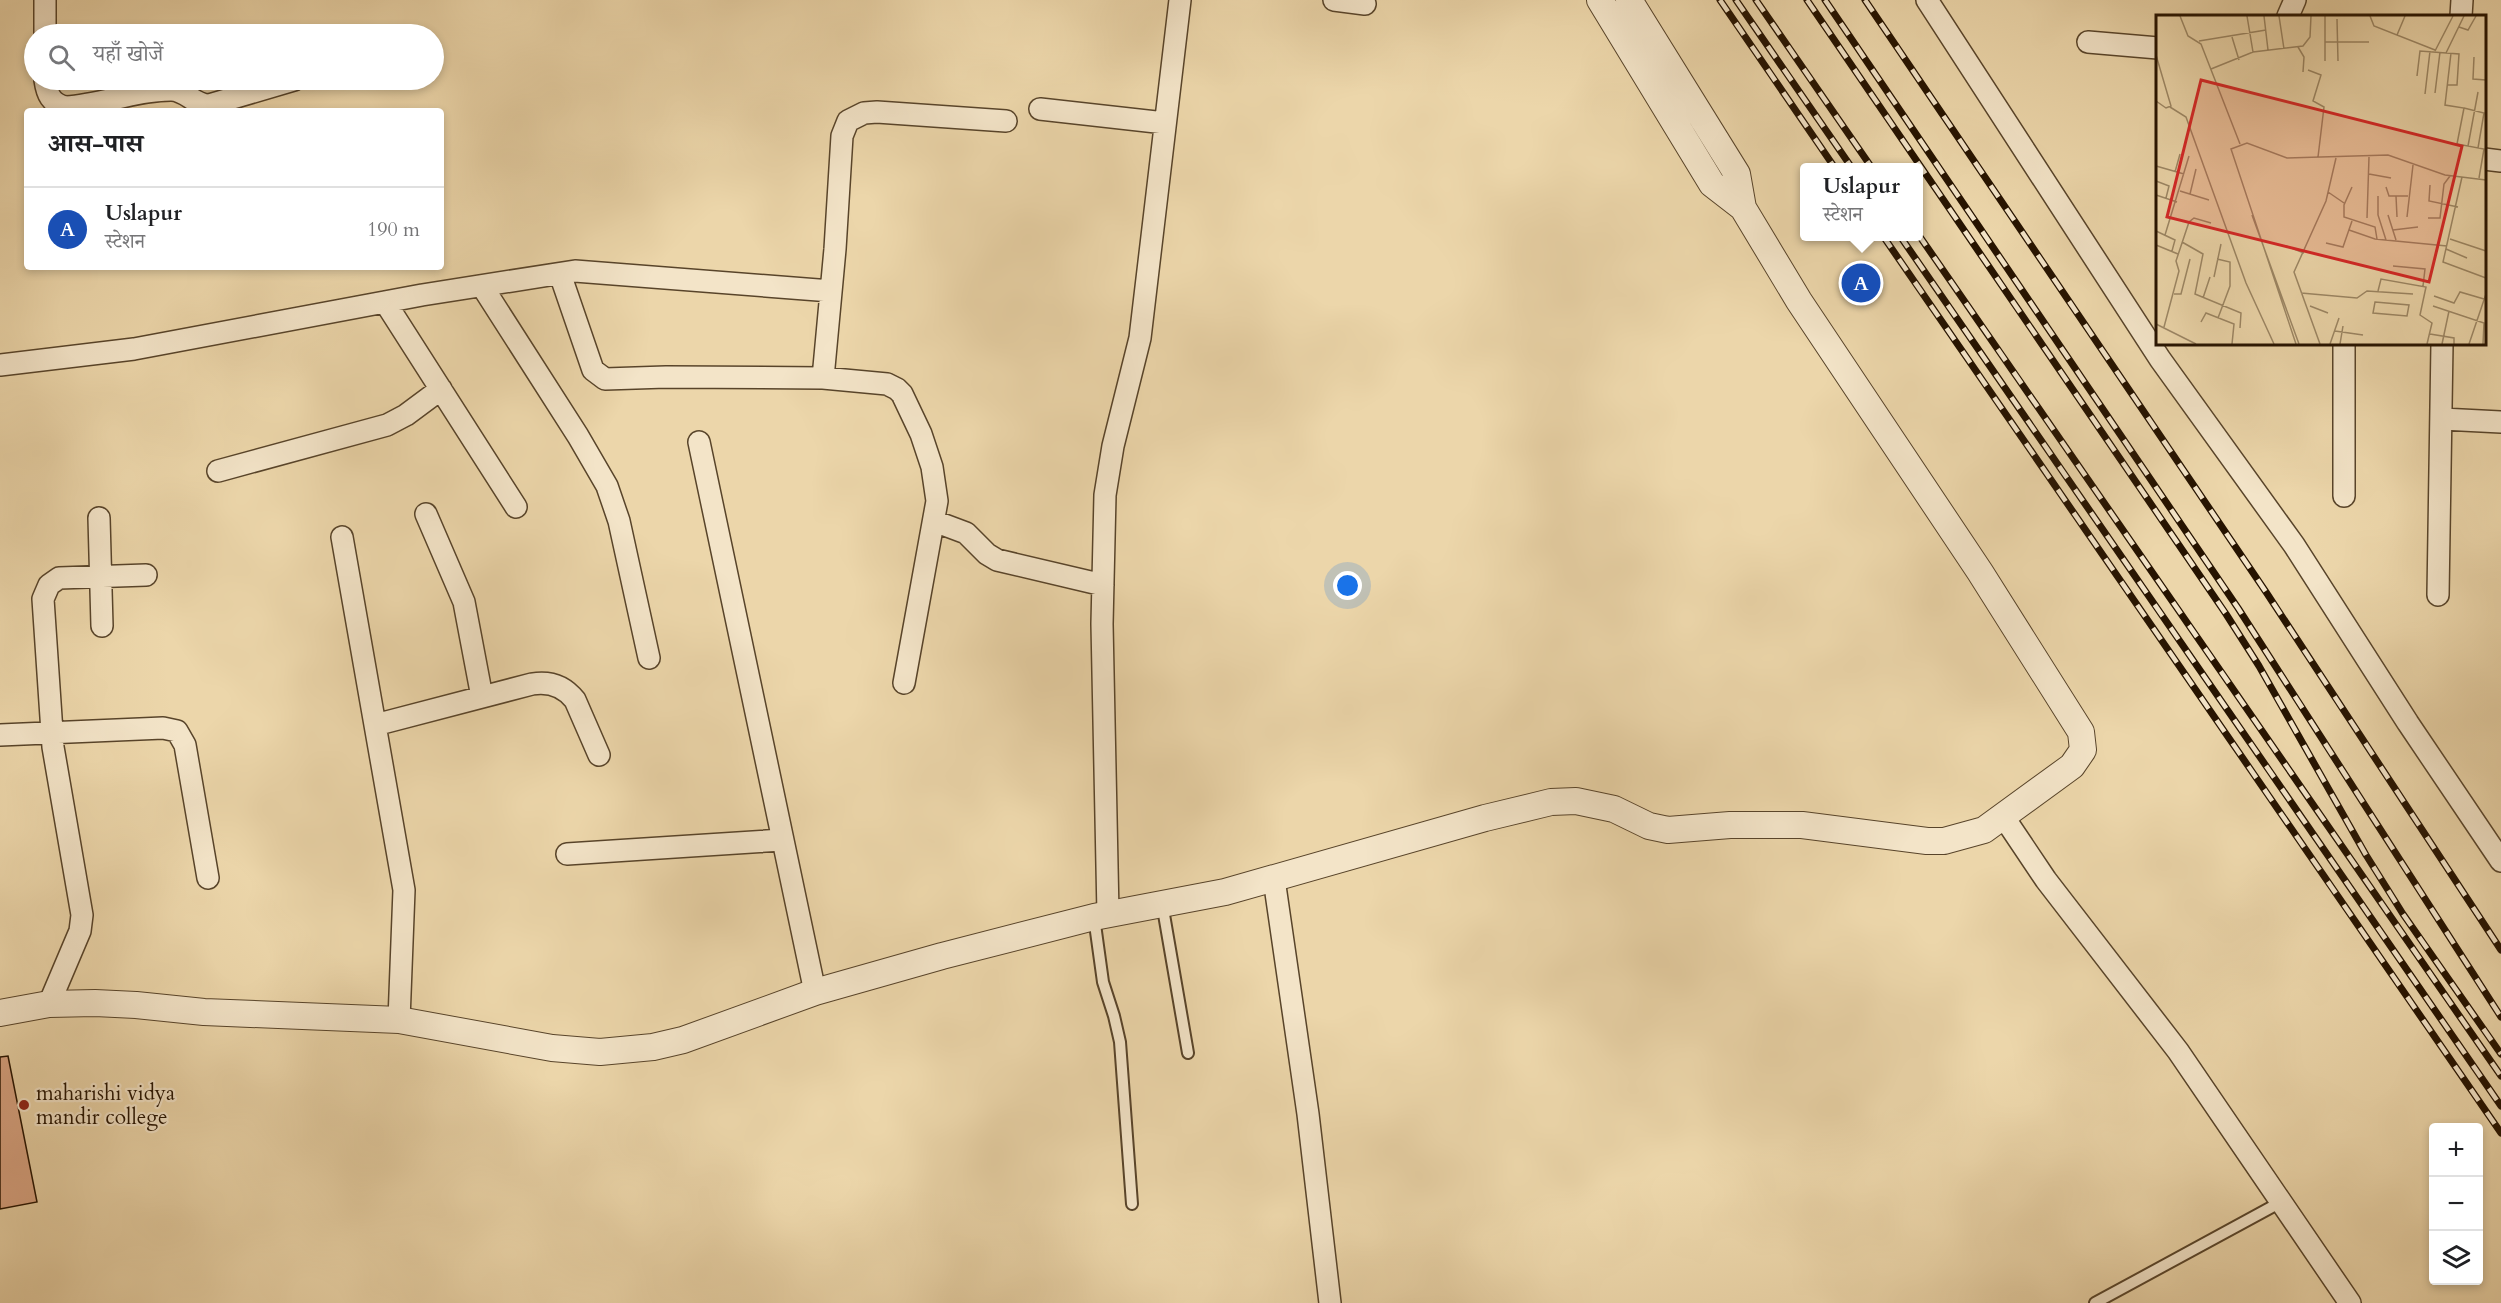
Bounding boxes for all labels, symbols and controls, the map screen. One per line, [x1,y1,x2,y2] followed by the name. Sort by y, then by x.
[2156,15,2486,345] inset map
[24,24,444,90] search box
[93,39,163,69] text: यहाँ खोजें
[45,41,78,74] icon: search
[48,126,143,161] text: आस-पास
[1800,163,1923,241] popup
[1823,171,1900,201] text: Uslapur
[105,198,182,228] text: Uslapur
[1823,201,1863,228] text: स्टेशन
[60,216,75,243] text: A
[367,216,420,243] text: 190 m
[105,228,145,255] text: स्टेशन
[1842,260,1880,306] pin: A
[1333,571,1362,600] your location
[36,1079,175,1132] place label: maharishi vidya mandir college
[17,1098,31,1112] marker: maharishi vidya mandir college
[2429,1123,2483,1285] map controls
[2429,1123,2483,1177] button: +
[2429,1177,2483,1231] button: −
[2429,1231,2483,1285] button: layers

